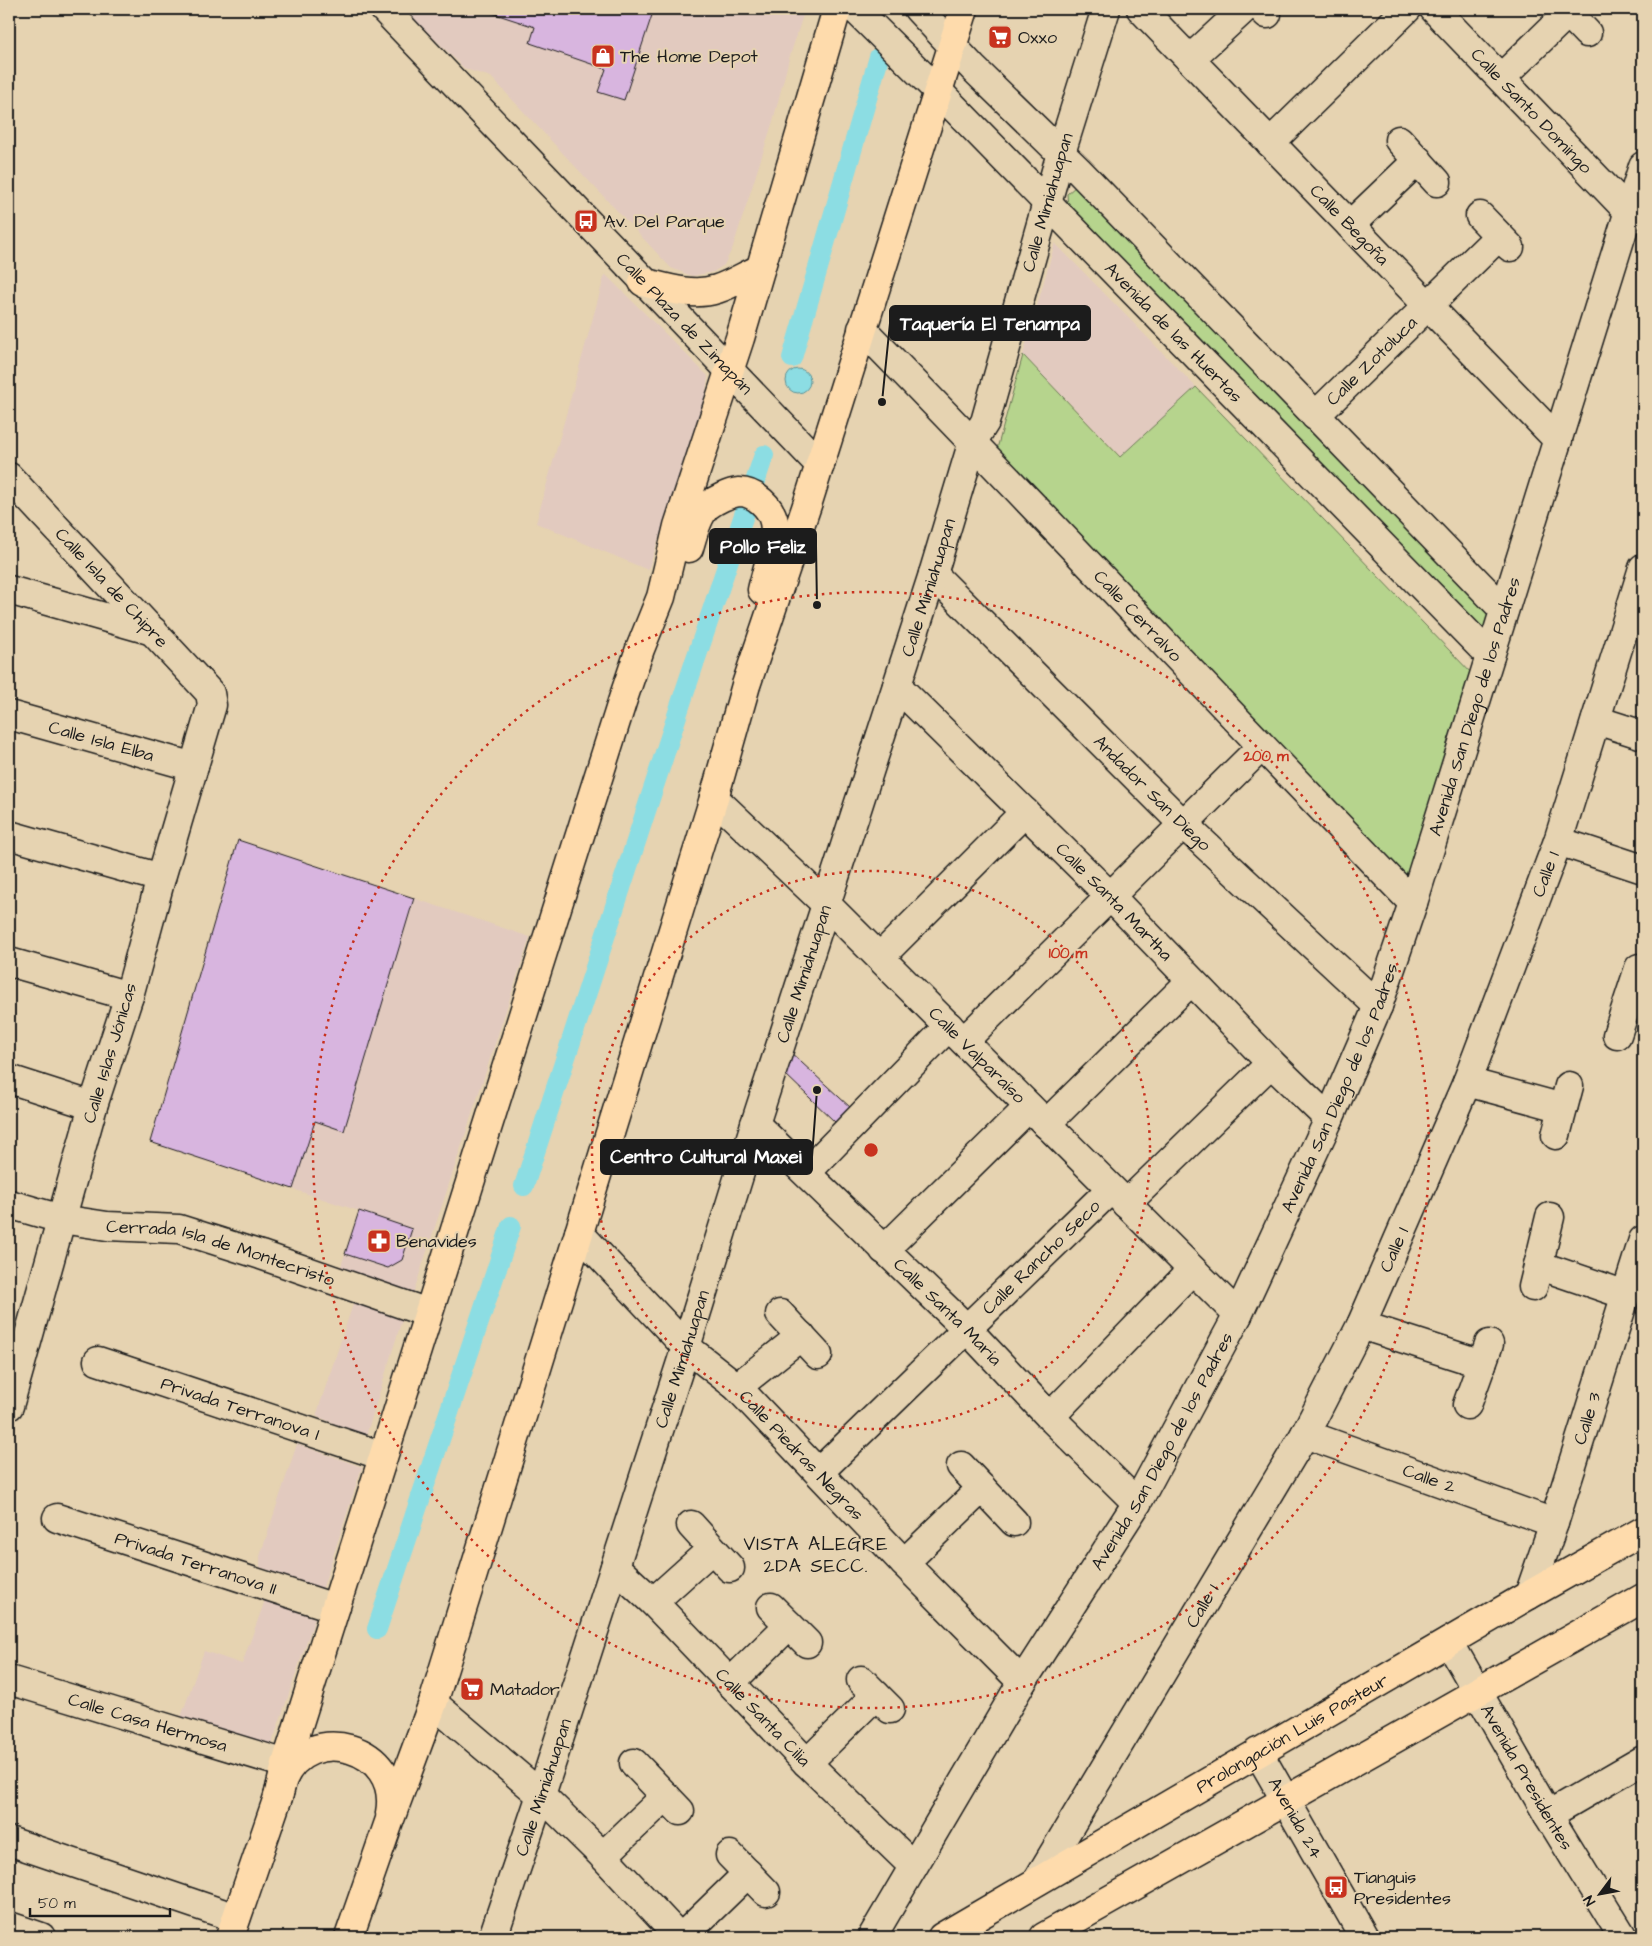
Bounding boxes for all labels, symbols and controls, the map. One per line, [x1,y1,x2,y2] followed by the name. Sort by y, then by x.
[987,24,1013,50] supermarket icon: Oxxo
[1018,25,1057,50] place label: Oxxo
[1465,42,1598,179] street label: Calle Santo Domingo
[590,43,616,69] shop icon: The Home Depot
[620,44,759,69] place label: The Home Depot
[1016,130,1079,275] street label: Calle Mimiahuapan
[1304,178,1395,271] street label: Calle Begoña
[573,208,599,234] bus stop icon: Av. Del Parque
[604,209,725,234] place label: Av. Del Parque
[611,247,759,400] street label: Calle Plaza de Zimapán
[1099,256,1248,408] street label: Avenida de las Huertas
[890,306,1090,340] callout: Taquería El Tenampa
[1320,310,1423,411] street label: Calle Zotoluca
[899,311,1080,338] text: Taquería El Tenampa
[895,515,962,660] street label: Calle Mimiahuapan
[50,522,174,653] street label: Calle Isla de Chipre
[710,529,816,563] callout: Pollo Feliz
[720,534,806,561] text: Pollo Feliz
[1088,564,1188,667] street label: Calle Cerralvo
[1422,574,1526,839] street label: Avenida San Diego de los Padres
[46,714,157,768] street label: Calle Isla Elba
[1088,729,1217,857] street label: Andador San Diego
[1242,746,1289,767] text: 200 m
[1050,837,1178,966] street label: Calle Santa Martha
[1526,848,1565,901] street label: Calle 1
[770,902,838,1046] street label: Calle Mimiahuapan
[1049,943,1088,964] text: 100 m
[1275,960,1404,1217] street label: Avenida San Diego de los Padres
[77,980,143,1126] street label: Calle Islas Jónicas
[923,1001,1032,1109] street label: Calle Valparaíso
[601,1140,812,1174] callout: Centro Cultural Maxei
[862,1141,880,1159] centre of rings
[610,1144,802,1171] text: Centro Cultural Maxei
[976,1194,1106,1320] street label: Calle Rancho Seco
[106,1213,338,1292] street label: Cerrada Isla de Montecristo
[1373,1223,1415,1276] street label: Calle 1
[366,1228,392,1254] pharmacy icon: Benavides
[396,1229,477,1254] place label: Benavides
[888,1252,1008,1371] street label: Calle Santa María
[648,1287,715,1431] street label: Calle Mimiahuapan
[1085,1328,1239,1575] street label: Avenida San Diego de los Padres
[158,1370,323,1447] street label: Privada Terranova I
[733,1384,870,1526] street label: Calle Piedras Negras
[1567,1389,1607,1448] street label: Calle 3
[1399,1457,1460,1500] street label: Calle 2
[112,1525,280,1601] street label: Privada Terranova II
[743,1531,889,1580] district label: VISTA ALEGRE 2DA SECC.
[1179,1579,1225,1632] street label: Calle 1
[710,1662,816,1772] street label: Calle Santa Cilia
[1191,1667,1393,1799] street label: Prolongación Luis Pasteur
[459,1676,485,1702] supermarket icon: Matador
[490,1677,560,1702] place label: Matador
[65,1686,230,1758] street label: Calle Casa Hermosa
[1475,1700,1579,1855] street label: Avenida Presidentes
[509,1715,577,1859] street label: Calle Mimiahuapan
[1262,1772,1329,1863] street label: Avenida 24
[1354,1865,1451,1911] place label: Tianguis Presidentes
[1574,1868,1624,1918] north arrow
[1323,1874,1349,1900] bus stop icon: Tianguis Presidentes
[30,1886,170,1918] scale bar
[1579,1891,1601,1909] text: N
[38,1893,76,1914] text: 50 m

